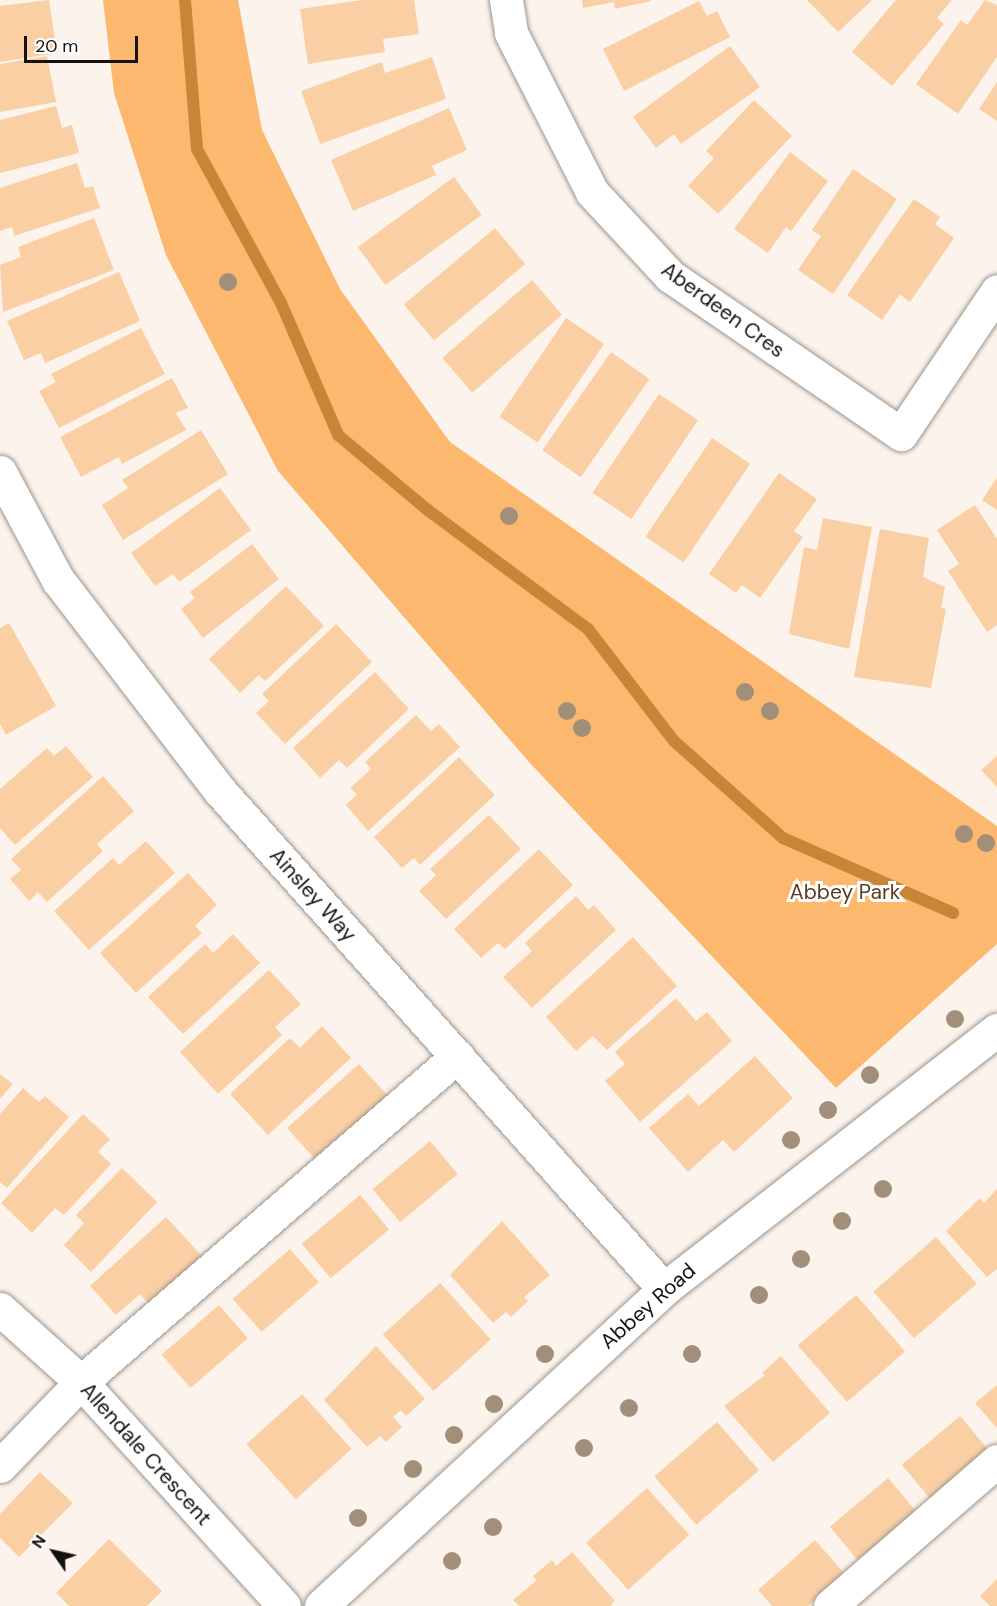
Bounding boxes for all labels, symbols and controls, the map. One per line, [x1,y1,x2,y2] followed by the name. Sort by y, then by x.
[27,24,141,62] scale bar
[35,34,78,58] text: 20 m
[657,257,789,363] street label: Aberdeen Cres
[264,843,362,947] street label: Ainsley Way
[790,879,900,905] park label: Abbey Park
[595,1258,701,1354] street label: Abbey Road
[75,1377,217,1531] street label: Allendale Crescent
[24,1522,84,1582] north arrow
[27,1531,51,1552] text: N

